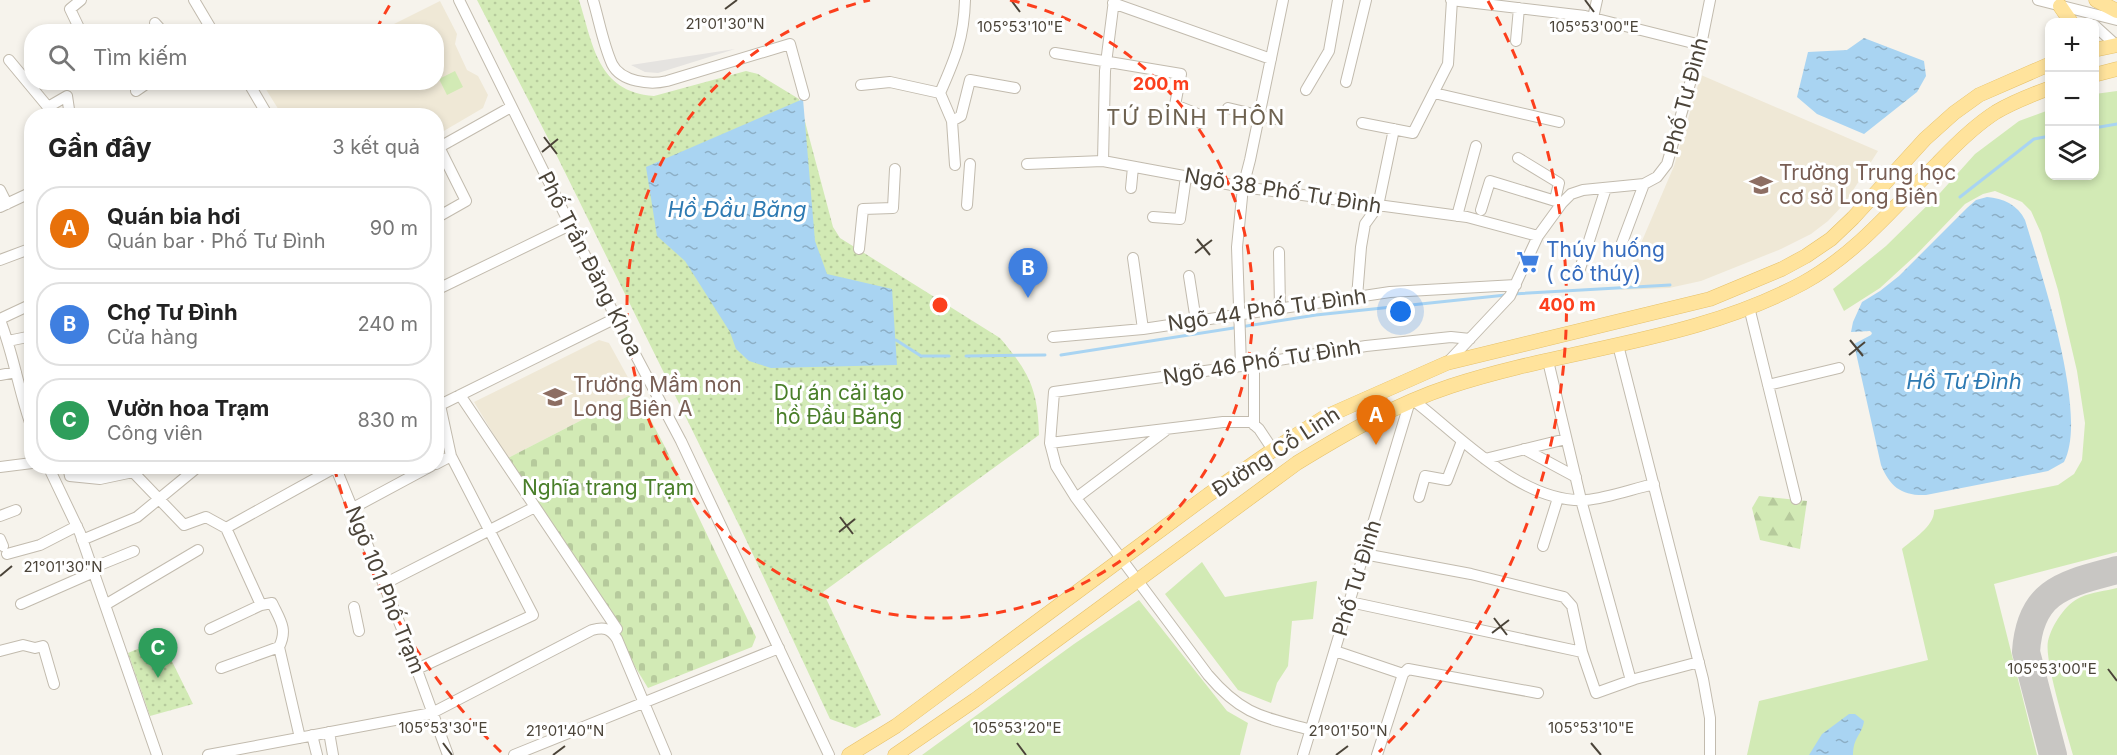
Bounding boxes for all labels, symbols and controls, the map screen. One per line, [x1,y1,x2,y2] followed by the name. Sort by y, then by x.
[685,14,765,33] text: 21°01'30"N
[977,17,1063,36] text: 105°53'10"E
[1549,17,1639,36] text: 105°53'00"E
[2045,18,2099,180] map controls
[2045,18,2099,72] button: +
[24,24,444,90] search box
[1658,35,1713,157] street label: Phố Tư Đình
[45,41,78,74] icon: search
[93,44,188,70] text: Tìm kiếm
[2045,72,2099,126] button: −
[1133,73,1189,94] text: 200 m
[1106,104,1286,130] district label: TỨ ĐỈNH THÔN
[2045,126,2099,180] button: layers
[48,132,152,163] text: Gần đây
[332,135,420,159] text: 3 kết quả
[1779,160,1956,209] place label: Trường Trung học cơ sở Long Biên
[1183,163,1384,218] street label: Ngõ 38 Phố Tư Đình
[533,167,648,360] street label: Phố Trần Đăng Khoa
[1748,172,1774,198] school or university icon: Trường Trung học cơ sở Long Biên
[667,196,807,222] water label: Hồ Đầu Băng
[107,203,240,229] text: Quán bia hơi
[62,216,77,240] text: A
[370,216,418,240] text: 90 m
[107,229,326,253] text: Quán bar · Phố Tư Đình
[1546,237,1665,286] place label: Thúy huống ( cô thúy)
[1008,248,1048,298] pin: B
[1515,249,1541,275] supermarket icon: Thúy huống ( cô thúy)
[1166,283,1368,336] street label: Ngõ 44 Phố Tư Đình
[1538,294,1596,315] text: 400 m
[930,295,950,315] centre of rings
[1386,297,1415,326] your location
[107,299,238,325] text: Chợ Tư Đình
[63,312,76,336] text: B
[357,312,418,336] text: 240 m
[107,325,198,349] text: Cửa hàng
[1161,334,1363,389] street label: Ngõ 46 Phố Tư Đình
[1906,368,2022,394] water label: Hồ Tư Đình
[573,372,742,421] place label: Trường Mầm non Long Biên A
[774,380,904,429] park label: Dự án cải tạo hồ Đầu Băng
[542,384,568,410] school or university icon: Trường Mầm non Long Biên A
[107,395,269,421] text: Vườn hoa Trạm
[1356,396,1396,445] pin: A
[1207,401,1344,502] street label: Đường Cổ Linh
[62,408,77,432] text: C
[358,408,418,432] text: 830 m
[107,421,203,445] text: Công viên
[522,475,694,500] park label: Nghĩa trang Trạm
[340,503,430,677] street label: Ngõ 101 Phố Trạm
[1327,517,1386,639] street label: Phố Tư Đình
[23,557,103,576] text: 21°01'30"N
[138,628,178,678] pin: C
[2007,659,2097,678] text: 105°53'00"E
[398,718,488,737] text: 105°53'30"E
[972,718,1062,737] text: 105°53'20"E
[1548,718,1634,737] text: 105°53'10"E
[526,721,604,740] text: 21°01'40"N
[1308,721,1388,740] text: 21°01'50"N

